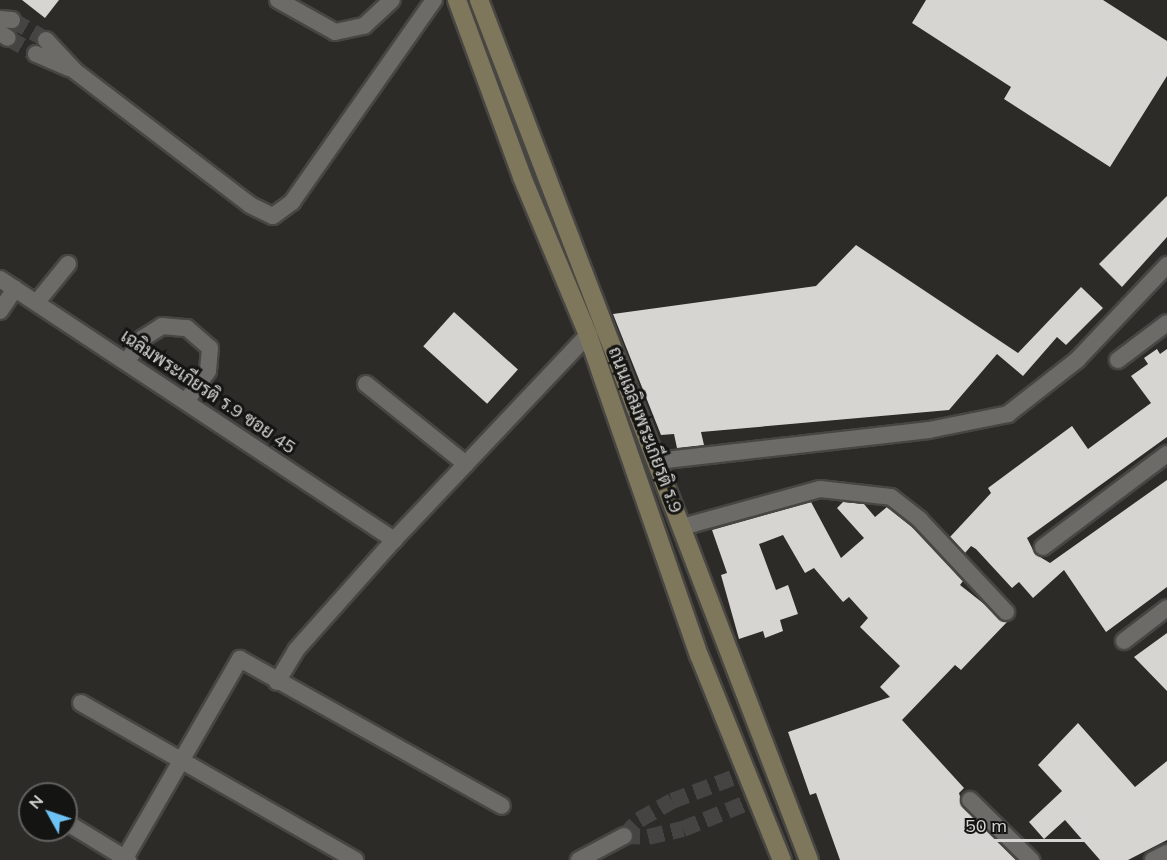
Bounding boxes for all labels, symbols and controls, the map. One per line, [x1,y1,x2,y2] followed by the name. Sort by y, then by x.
[117,326,299,458] street label: เฉลิมพระเกียรติ ร.9 ซอย 45
[603,344,687,516] street label: ถนนเฉลิมพระเกียรติ ร.9
[18,782,78,842] north arrow
[24,791,47,813] text: N
[957,803,1089,841] scale bar
[965,814,1007,837] text: 50 m

